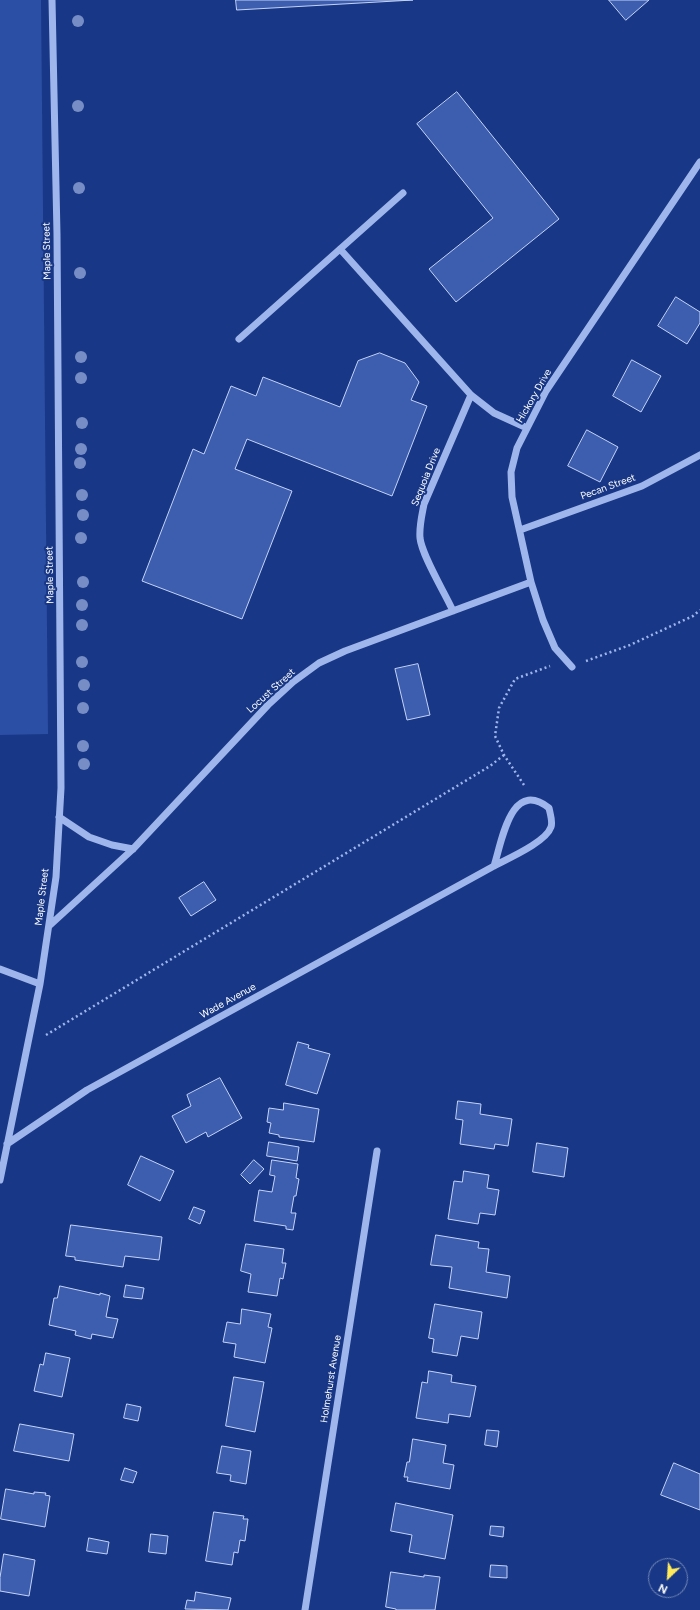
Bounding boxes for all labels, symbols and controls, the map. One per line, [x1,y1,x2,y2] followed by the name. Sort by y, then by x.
[40,222,54,280] street label: Maple Street
[514,367,554,425] street label: Hickory Drive
[409,446,443,508] street label: Sequoia Drive
[579,471,637,503] street label: Pecan Street
[43,546,57,604] street label: Maple Street
[244,666,298,716] street label: Locust Street
[33,868,51,926] street label: Maple Street
[198,981,258,1021] street label: Wade Avenue
[318,1334,344,1424] street label: Holmehurst Avenue
[648,1558,688,1598] north arrow
[657,1581,670,1596] text: N

